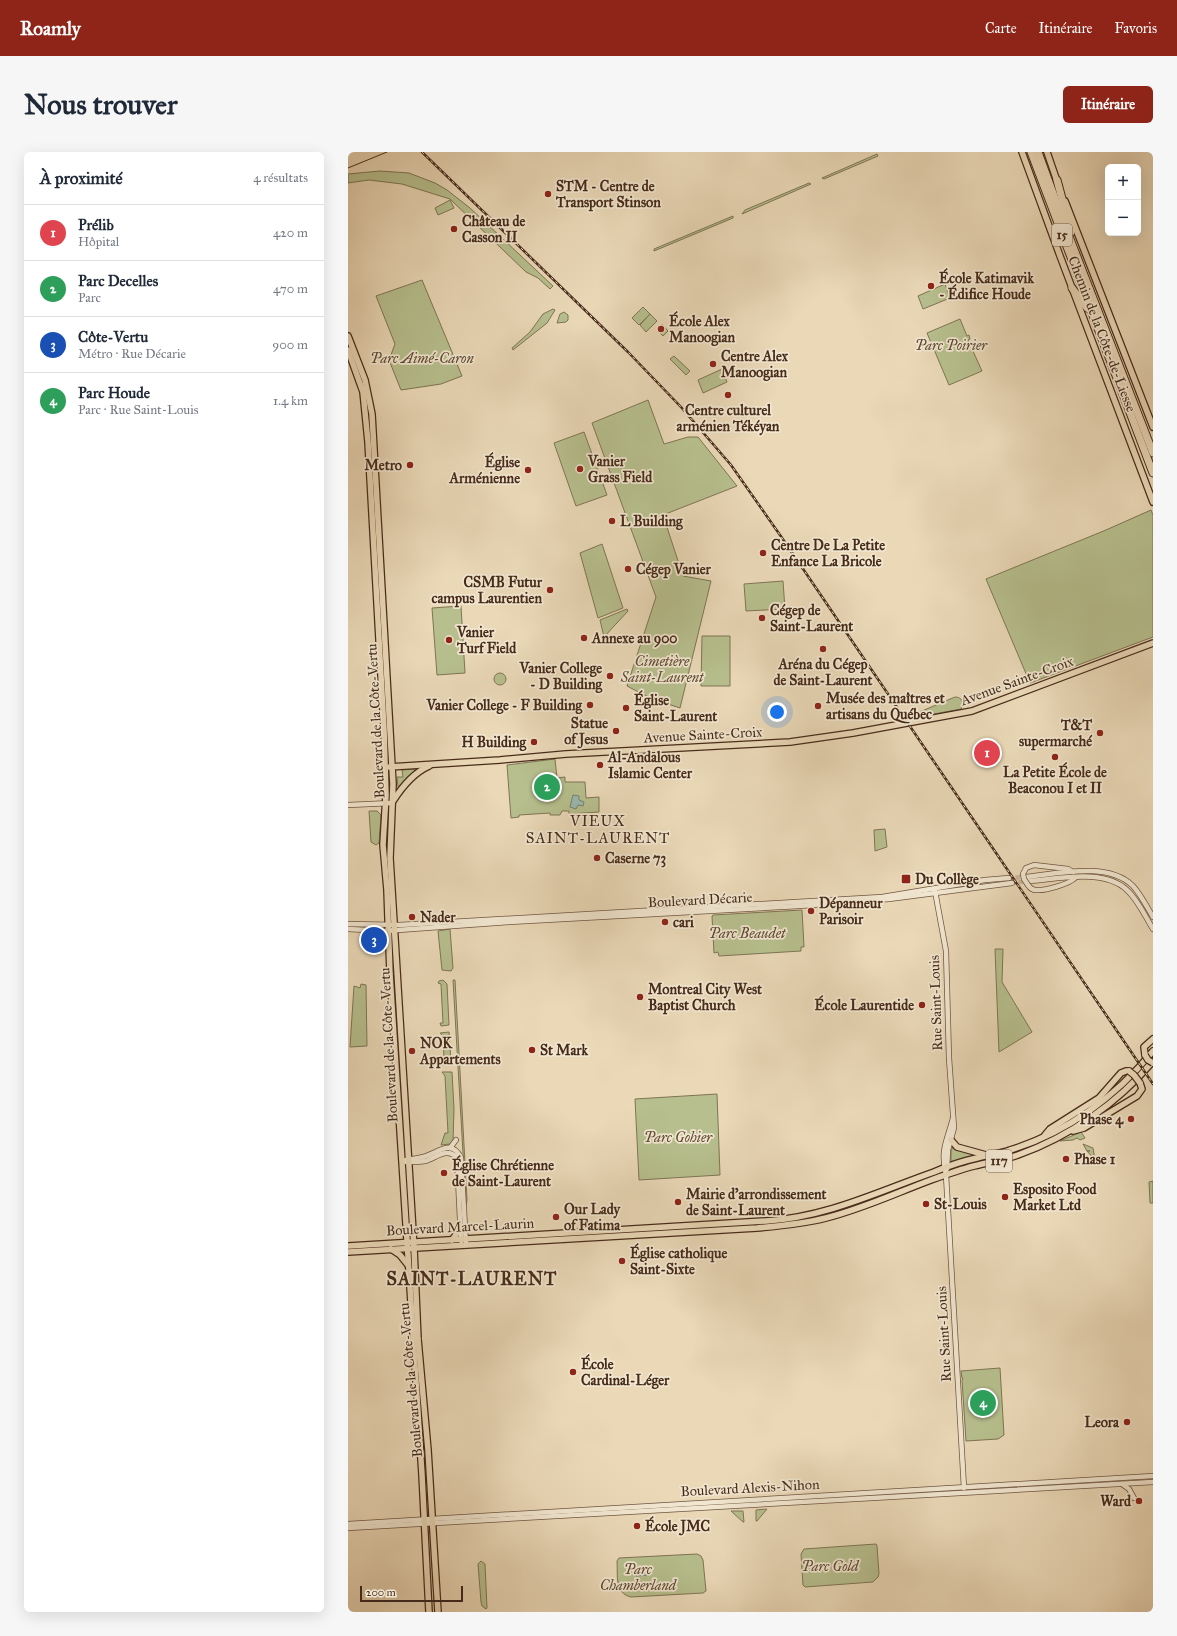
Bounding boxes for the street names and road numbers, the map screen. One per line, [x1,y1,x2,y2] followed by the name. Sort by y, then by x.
[1052,224,1072,246] road number: 15
[1064,254,1140,415] street label: Chemin de la Côte-de-Liesse
[363,642,389,799] street label: Boulevard de la Côte-Vertu
[957,652,1076,710] street label: Avenue Sainte-Croix
[642,723,764,747] street label: Avenue Sainte-Croix
[647,889,753,911] street label: Boulevard Décarie
[926,955,946,1051] street label: Rue Saint-Louis
[376,966,402,1123] street label: Boulevard de la Côte-Vertu
[986,1150,1012,1172] road number: 117
[385,1215,535,1239] street label: Boulevard Marcel-Laurin
[933,1286,955,1382] street label: Rue Saint-Louis
[396,1301,426,1458] street label: Boulevard de la Côte-Vertu
[680,1476,820,1500] street label: Boulevard Alexis-Nihon

